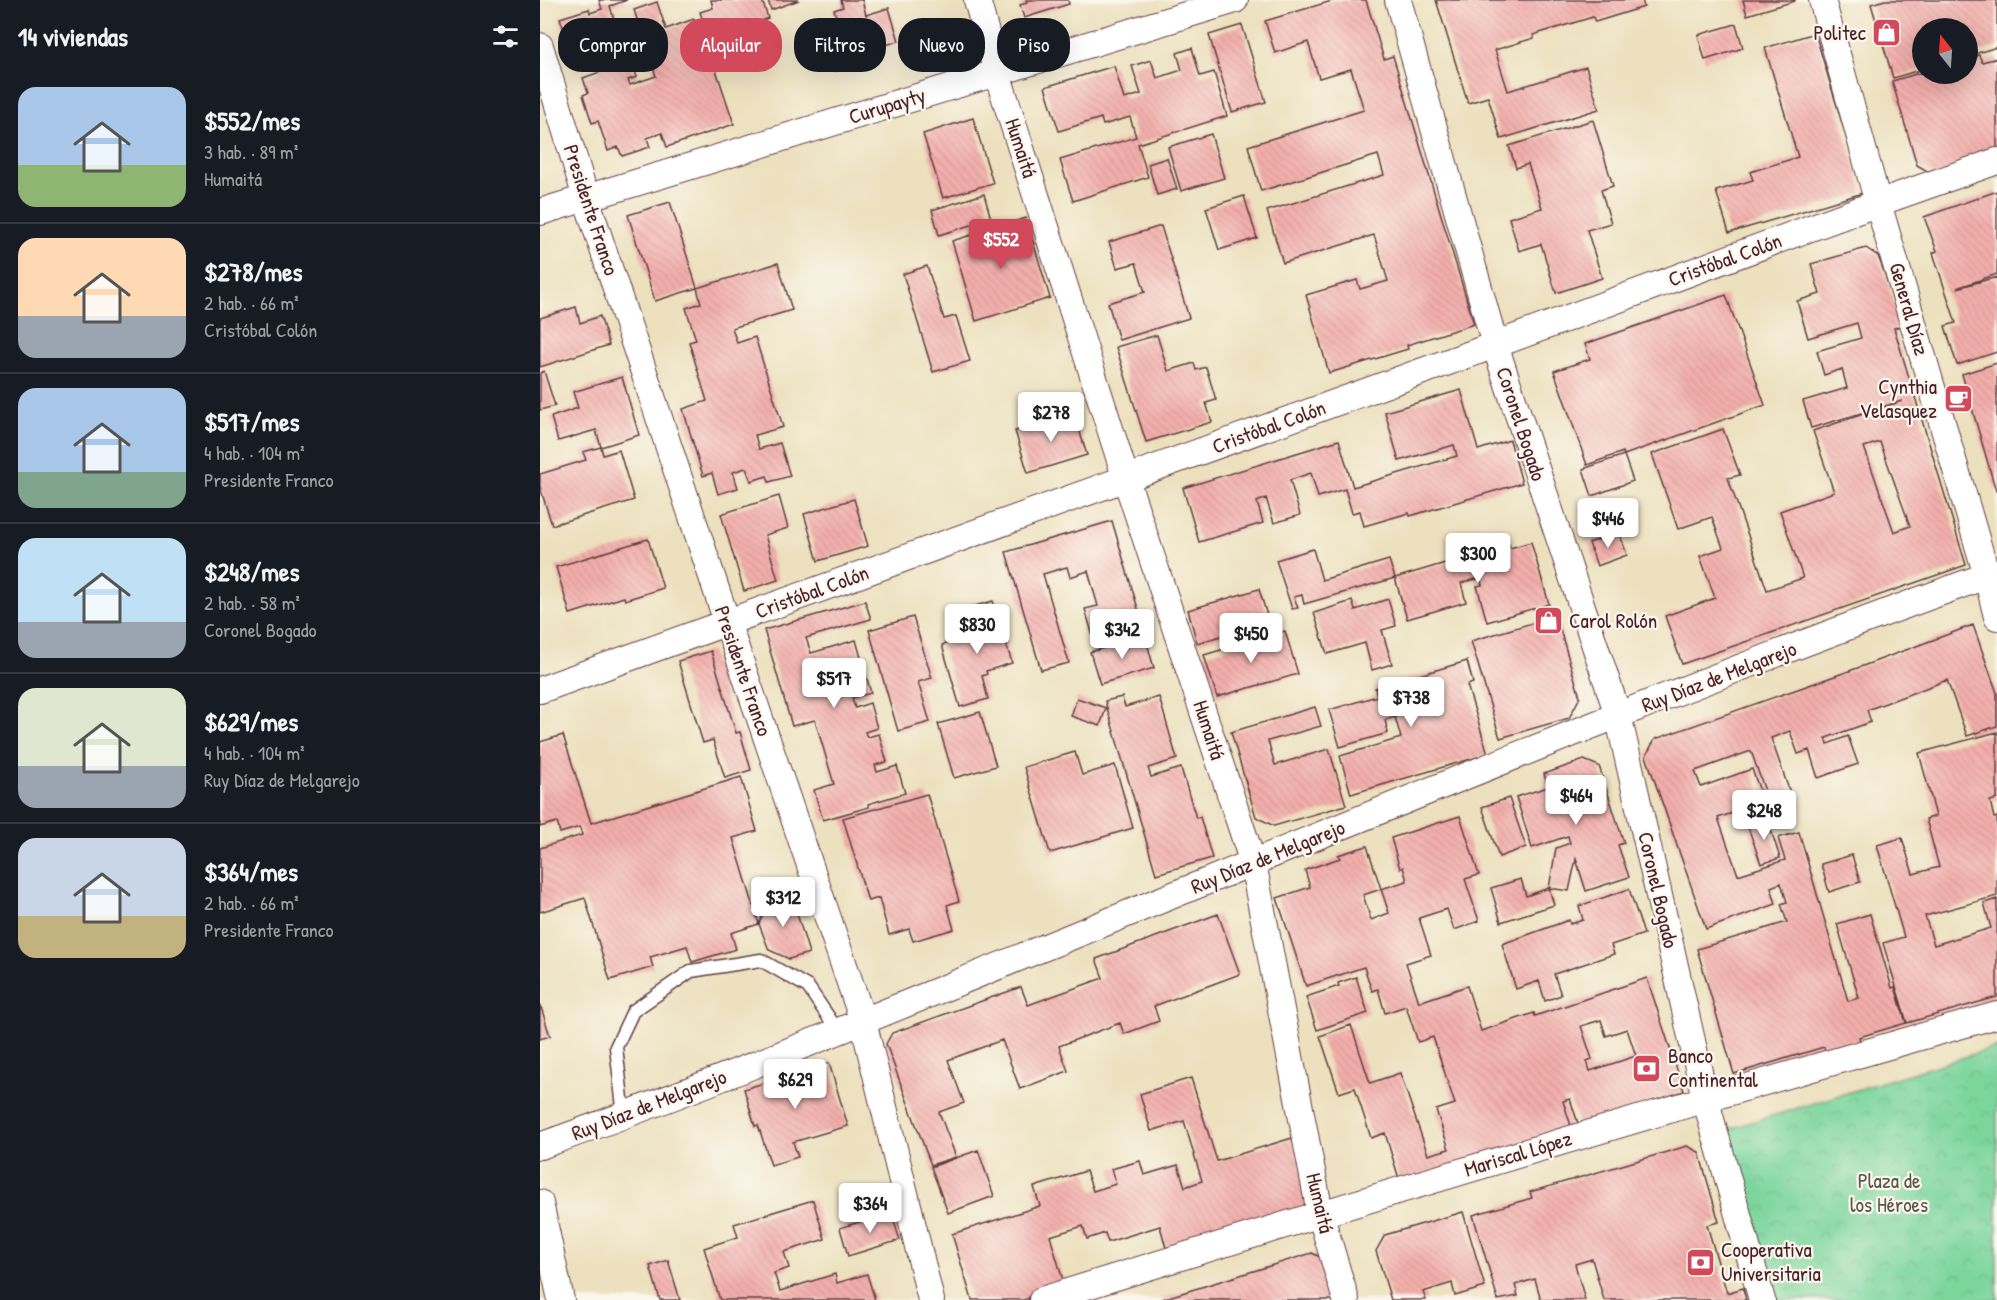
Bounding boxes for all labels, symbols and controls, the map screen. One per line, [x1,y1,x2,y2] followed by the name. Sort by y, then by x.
[1871,17,1903,49] shop icon: Politec
[558,18,668,72] chip: Comprar
[680,18,782,72] chip: Alquilar
[794,18,886,72] chip: Filtros
[898,18,985,72] chip: Nuevo
[997,18,1070,72] chip: Piso
[1813,18,1867,47] place label: Politec
[1912,18,1978,84] north arrow
[1912,18,1978,84] map controls
[18,19,128,54] text: 14 viviendas
[489,20,522,53] icon: filters
[845,80,929,131] street label: Curupayty
[204,103,300,138] text: $552/mes
[66,111,138,183] icon: home
[998,114,1045,181] street label: Humaitá
[204,138,298,165] text: 3 hab. · 89 m²
[557,141,626,279] street label: Presidente Franco
[204,165,262,192] text: Humaitá
[965,219,1037,270] pin: $552
[983,225,1019,252] text: $552
[1664,226,1786,293] street label: Cristóbal Colón
[204,254,303,289] text: $278/mes
[1882,259,1937,358] street label: General Díaz
[66,262,138,334] icon: home
[204,289,299,316] text: 2 hab. · 66 m²
[204,316,317,343] text: Cristóbal Colón
[1489,363,1554,484] street label: Coronel Bogado
[1859,372,1937,425] place label: Cynthia Velasquez
[1942,383,1974,415] cafe icon: Cynthia Velasquez
[1015,392,1087,443] pin: $278
[1208,393,1330,460] street label: Cristóbal Colón
[1032,398,1070,425] text: $278
[204,404,300,439] text: $517/mes
[66,412,138,484] icon: home
[204,439,305,466] text: 4 hab. · 104 m²
[204,466,334,493] text: Presidente Franco
[1572,498,1644,549] pin: $446
[1591,504,1625,531] text: $446
[1442,533,1514,584] pin: $300
[1459,539,1497,566] text: $300
[204,554,299,589] text: $248/mes
[751,558,873,625] street label: Cristóbal Colón
[66,562,138,634] icon: home
[204,589,300,616] text: 2 hab. · 58 m²
[708,602,779,740] street label: Presidente Franco
[941,604,1013,655] pin: $830
[1532,605,1564,637] shop icon: Carol Rolón
[1569,606,1657,635] place label: Carol Rolón
[1086,609,1158,660] pin: $342
[959,610,995,637] text: $830
[1215,613,1287,664] pin: $450
[1104,615,1140,642] text: $342
[204,616,317,643] text: Coronel Bogado
[1233,619,1269,646] text: $450
[1637,634,1800,719] street label: Ruy Díaz de Melgarejo
[798,658,870,709] pin: $517
[816,664,852,691] text: $517
[1375,677,1447,728] pin: $738
[1392,683,1430,710] text: $738
[1186,696,1233,763] street label: Humaitá
[204,704,298,739] text: $629/mes
[66,712,138,784] icon: home
[204,739,305,766] text: 4 hab. · 104 m²
[204,766,360,793] text: Ruy Díaz de Melgarejo
[1540,775,1612,826] pin: $464
[1559,781,1593,808] text: $464
[1728,790,1800,841] pin: $248
[1746,796,1782,823] text: $248
[1187,812,1349,901] street label: Ruy Díaz de Melgarejo
[1631,829,1686,951] street label: Coronel Bogado
[204,854,298,889] text: $364/mes
[66,862,138,934] icon: home
[747,877,819,928] pin: $312
[765,883,801,910] text: $312
[204,889,299,916] text: 2 hab. · 66 m²
[204,916,334,943] text: Presidente Franco
[1668,1041,1758,1094] place label: Banco Continental
[1631,1052,1663,1084] bank icon: Banco Continental
[759,1059,831,1110] pin: $629
[567,1062,730,1147] street label: Ruy Díaz de Melgarejo
[778,1065,812,1092] text: $629
[1461,1123,1575,1184] street label: Mariscal López
[1850,1166,1928,1219] park label: Plaza de los Héroes
[1300,1170,1341,1236] street label: Humaitá
[834,1183,906,1234] pin: $364
[853,1189,887,1216] text: $364
[1721,1235,1821,1288] place label: Cooperativa Universitaria
[1684,1246,1716,1278] bank icon: Cooperativa Universitaria

